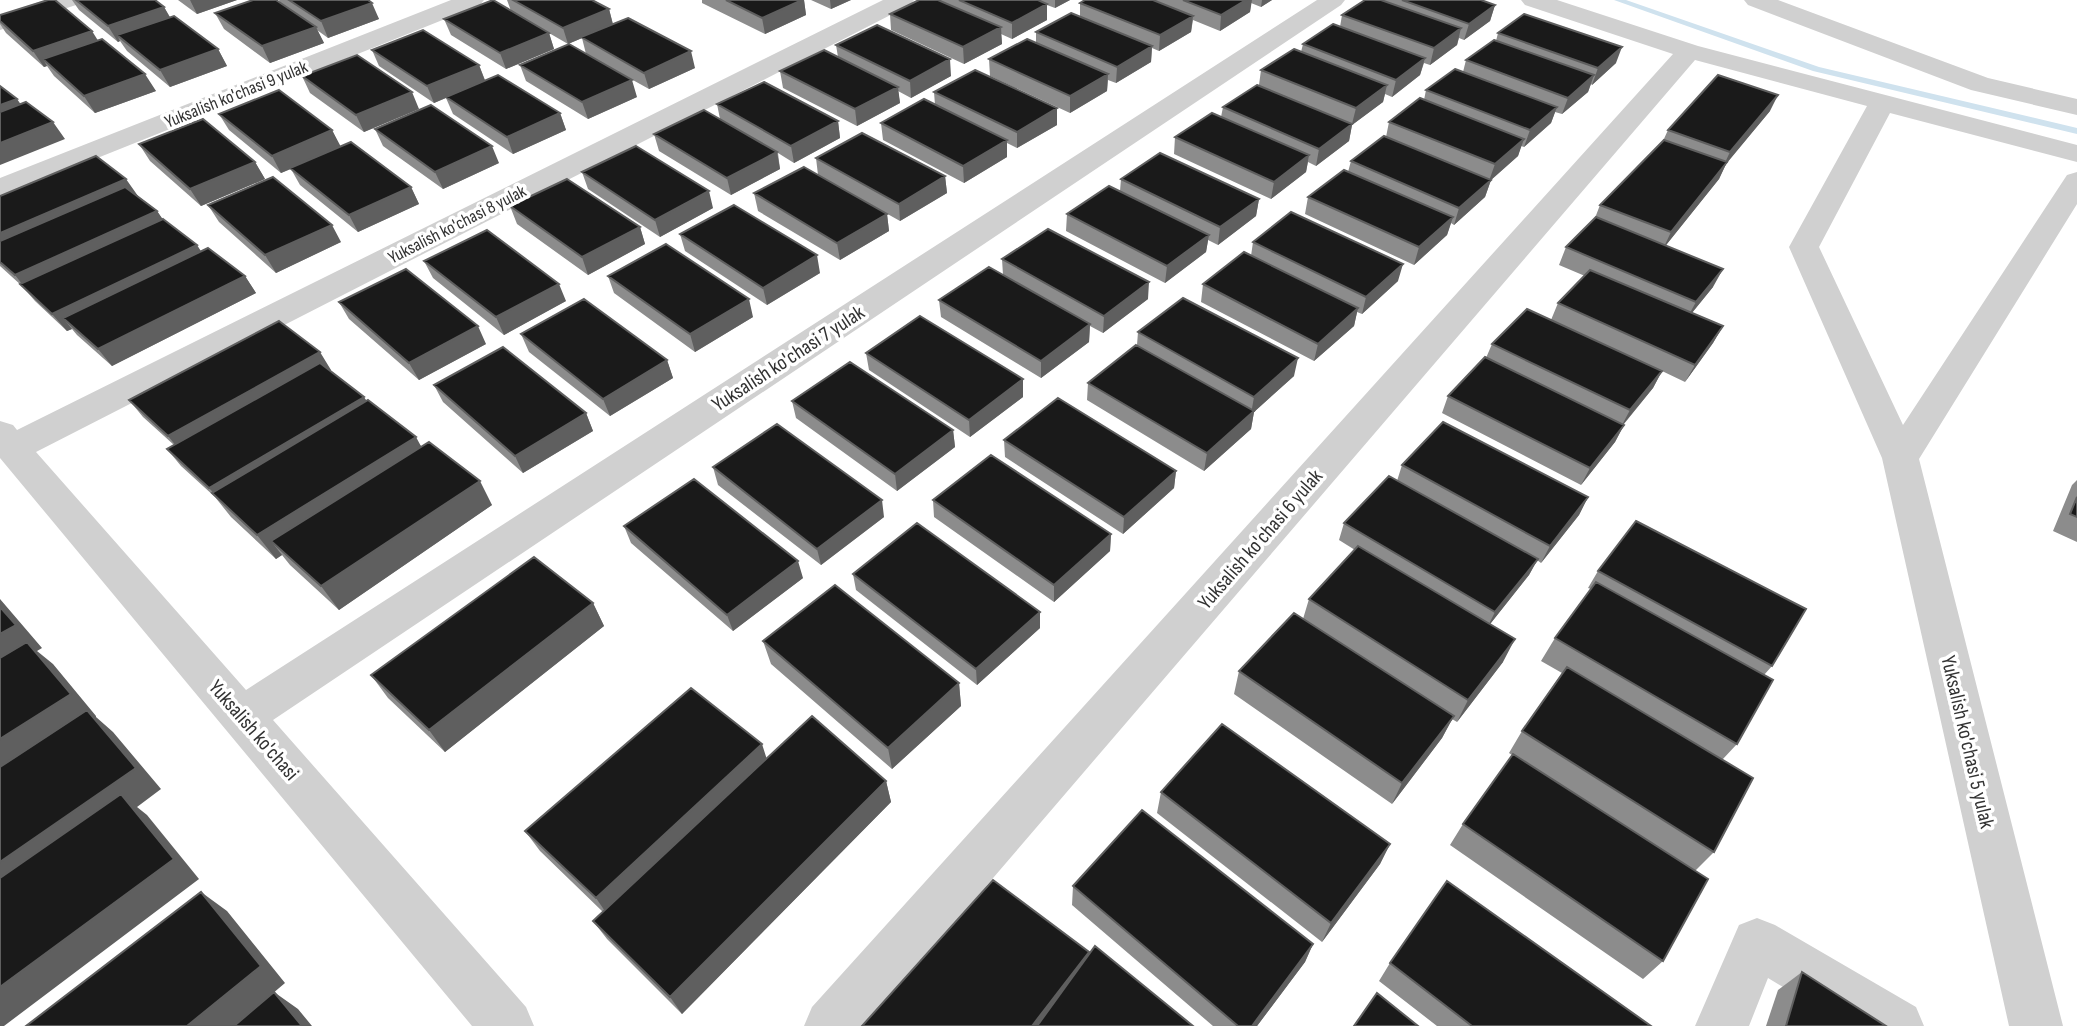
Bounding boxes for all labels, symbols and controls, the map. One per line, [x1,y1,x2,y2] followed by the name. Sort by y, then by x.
[162,56,311,133] street label: Yuksalish ko'chasi 9 yulak
[385,181,530,268] street label: Yuksalish ko'chasi 8 yulak
[707,300,869,417] street label: Yuksalish ko'chasi 7 yulak
[1193,464,1328,615] street label: Yuksalish ko'chasi 6 yulak
[1935,653,2000,831] street label: Yuksalish ko'chasi 5 yulak
[203,675,304,786] street label: Yuksalish ko'chasi

